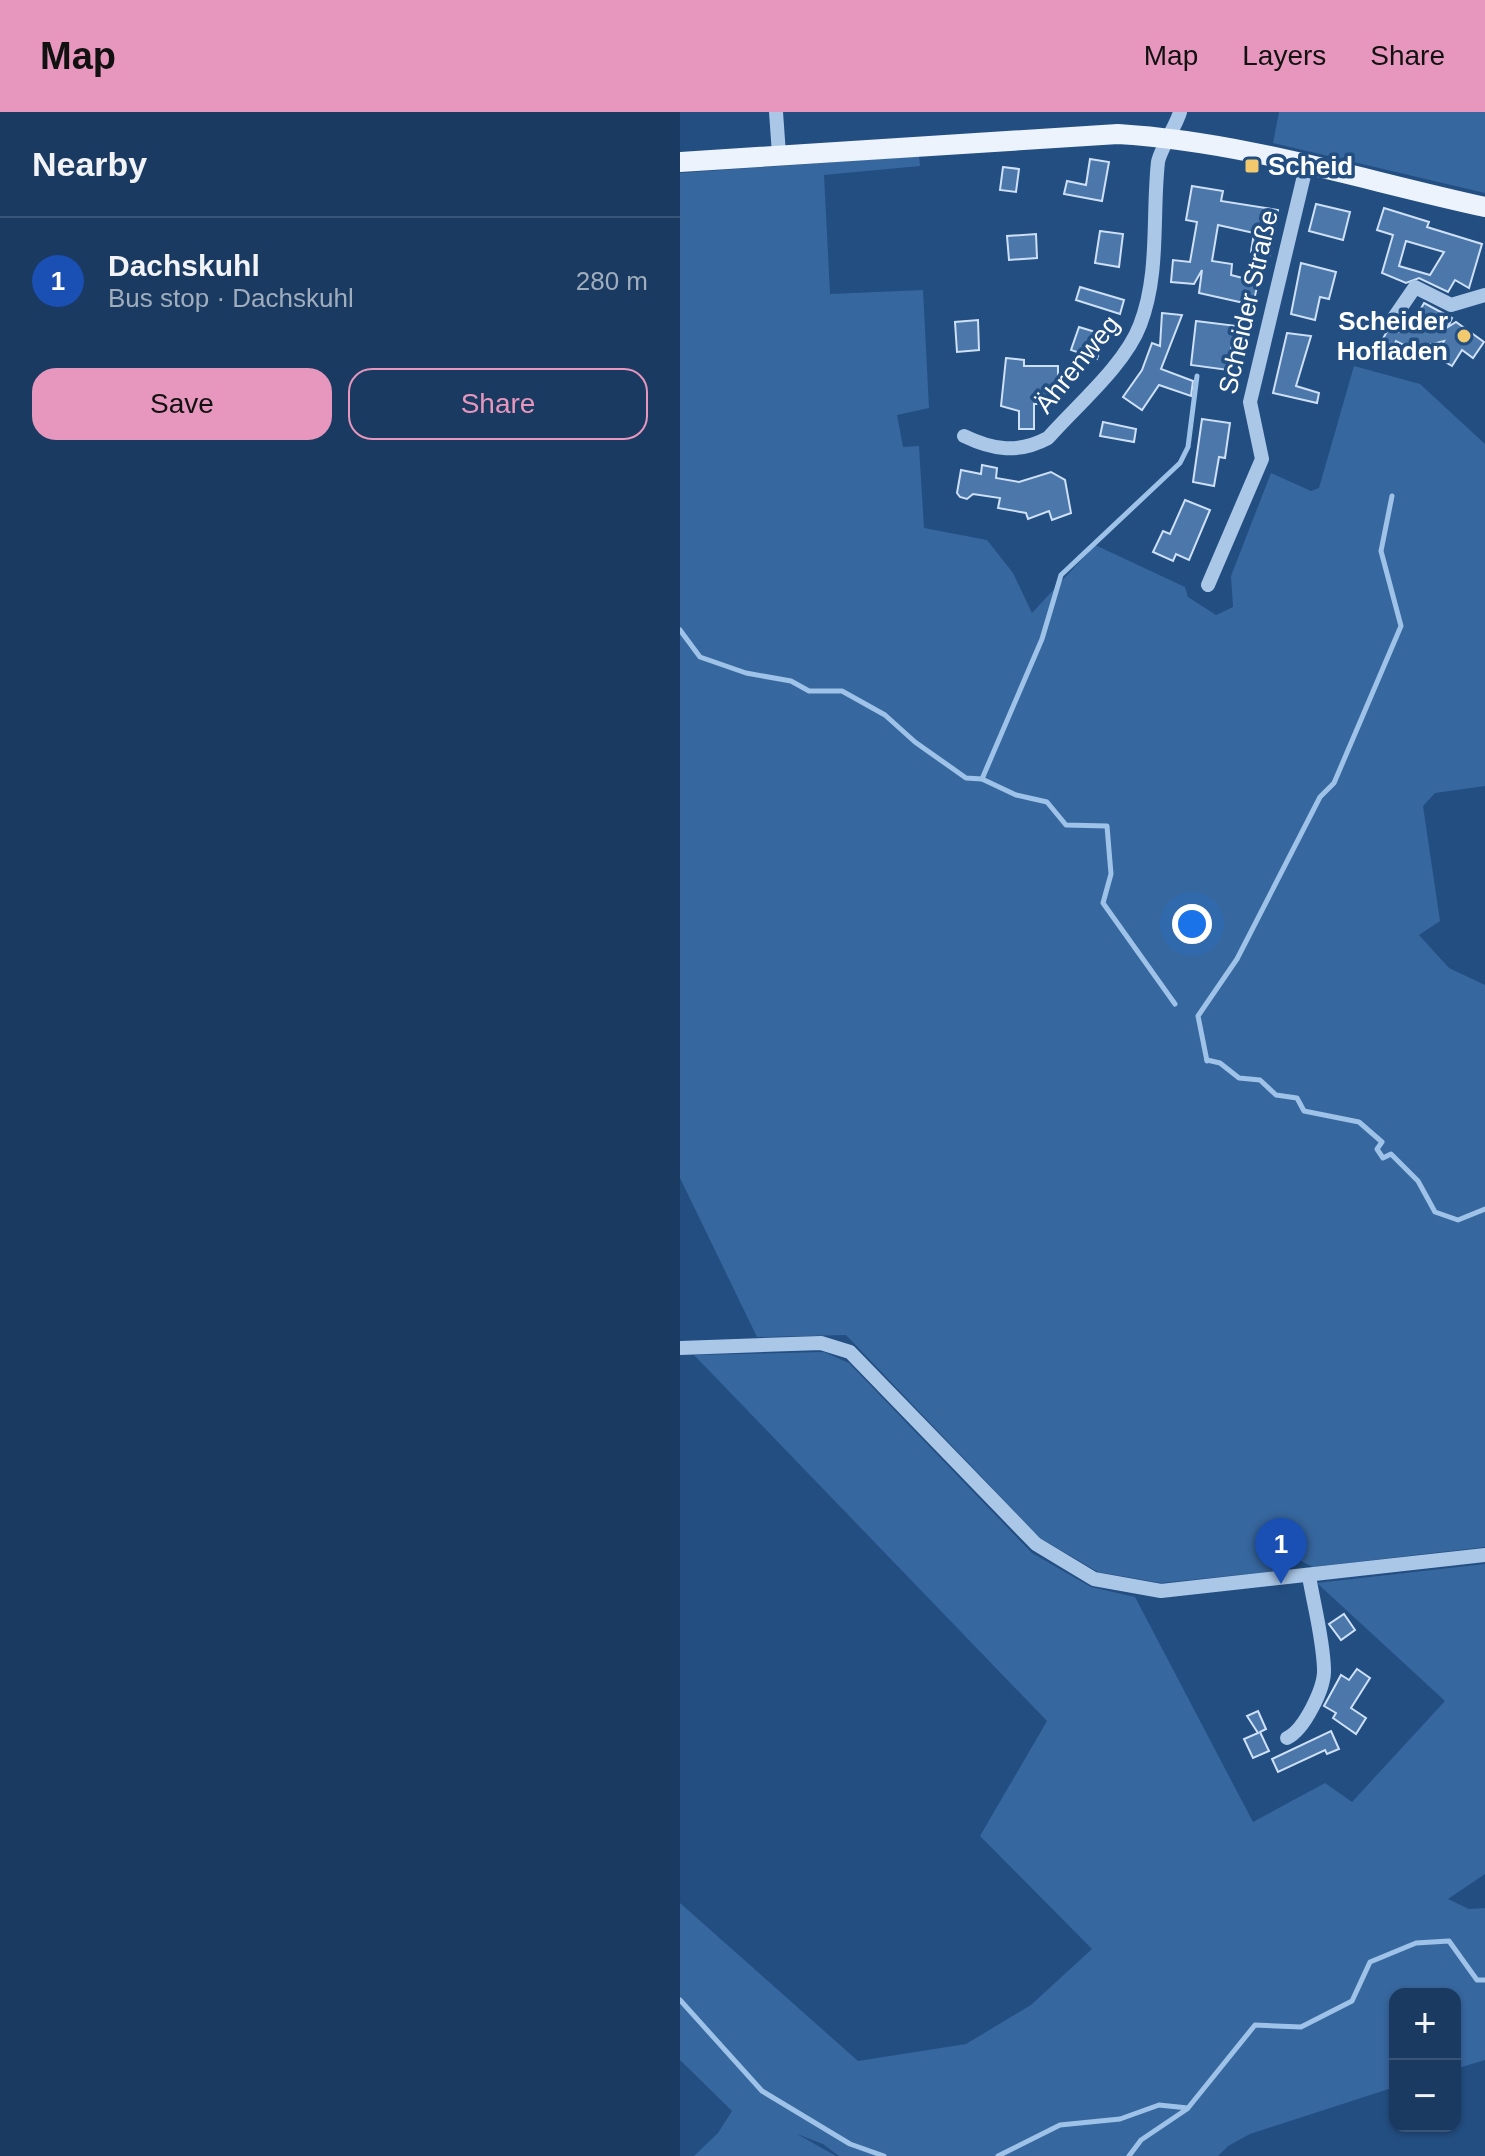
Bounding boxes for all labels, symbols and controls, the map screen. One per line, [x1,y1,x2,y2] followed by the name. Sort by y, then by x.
[40,35,116,77] text: Map
[1144,40,1198,71] text: Map
[1242,40,1326,71] text: Layers
[1370,40,1445,71] text: Share
[32,145,147,183] text: Nearby
[1268,151,1353,181] place label: Scheid
[1243,157,1261,175] marker: Scheid
[1212,207,1284,397] street label: Scheider Straße
[108,249,260,282] text: Dachskuhl
[51,266,65,296] text: 1
[576,266,648,296] text: 280 m
[108,283,354,313] text: Bus stop · Dachskuhl
[1337,306,1448,366] place label: Scheider Hofladen
[1029,309,1125,419] street label: Ährenweg
[1455,327,1473,345] marker: Scheider Hofladen
[32,368,332,440] button: Save
[348,368,648,440] button: Share
[1172,904,1212,944] your location
[1255,1518,1307,1584] pin: 1
[1389,1988,1461,2132] map controls
[1389,1988,1461,2060] button: +
[1389,2060,1461,2132] button: −

